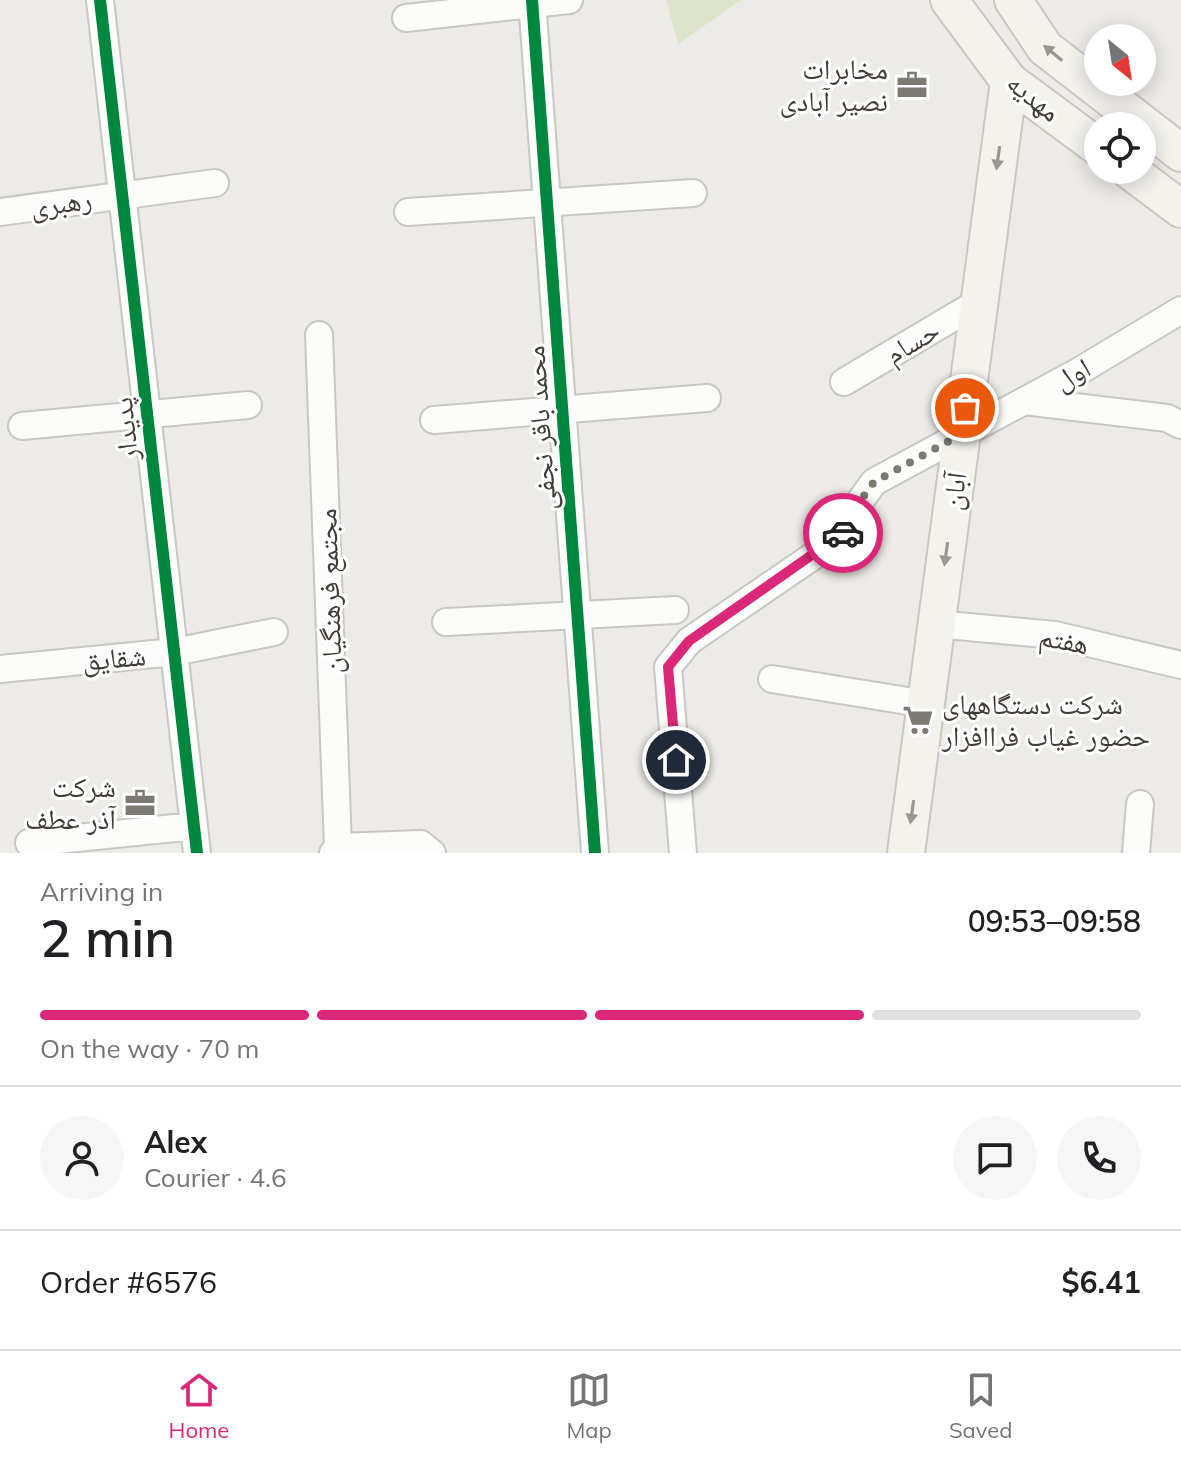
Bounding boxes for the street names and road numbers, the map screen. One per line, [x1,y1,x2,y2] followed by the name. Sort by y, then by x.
[1000,64,1068,129] street label: مهدیه
[28,181,94,224] street label: رهبری
[878,312,946,373] street label: حسام
[516,344,564,512] street label: محمد باقر نجفی
[1047,349,1096,398] street label: اول
[104,396,146,463] street label: پدیدار
[934,469,974,512] street label: آبان
[308,508,350,674] street label: مجتمع فرهنگیان
[1036,618,1092,663] street label: هفتم
[81,637,147,679] street label: شقایق

